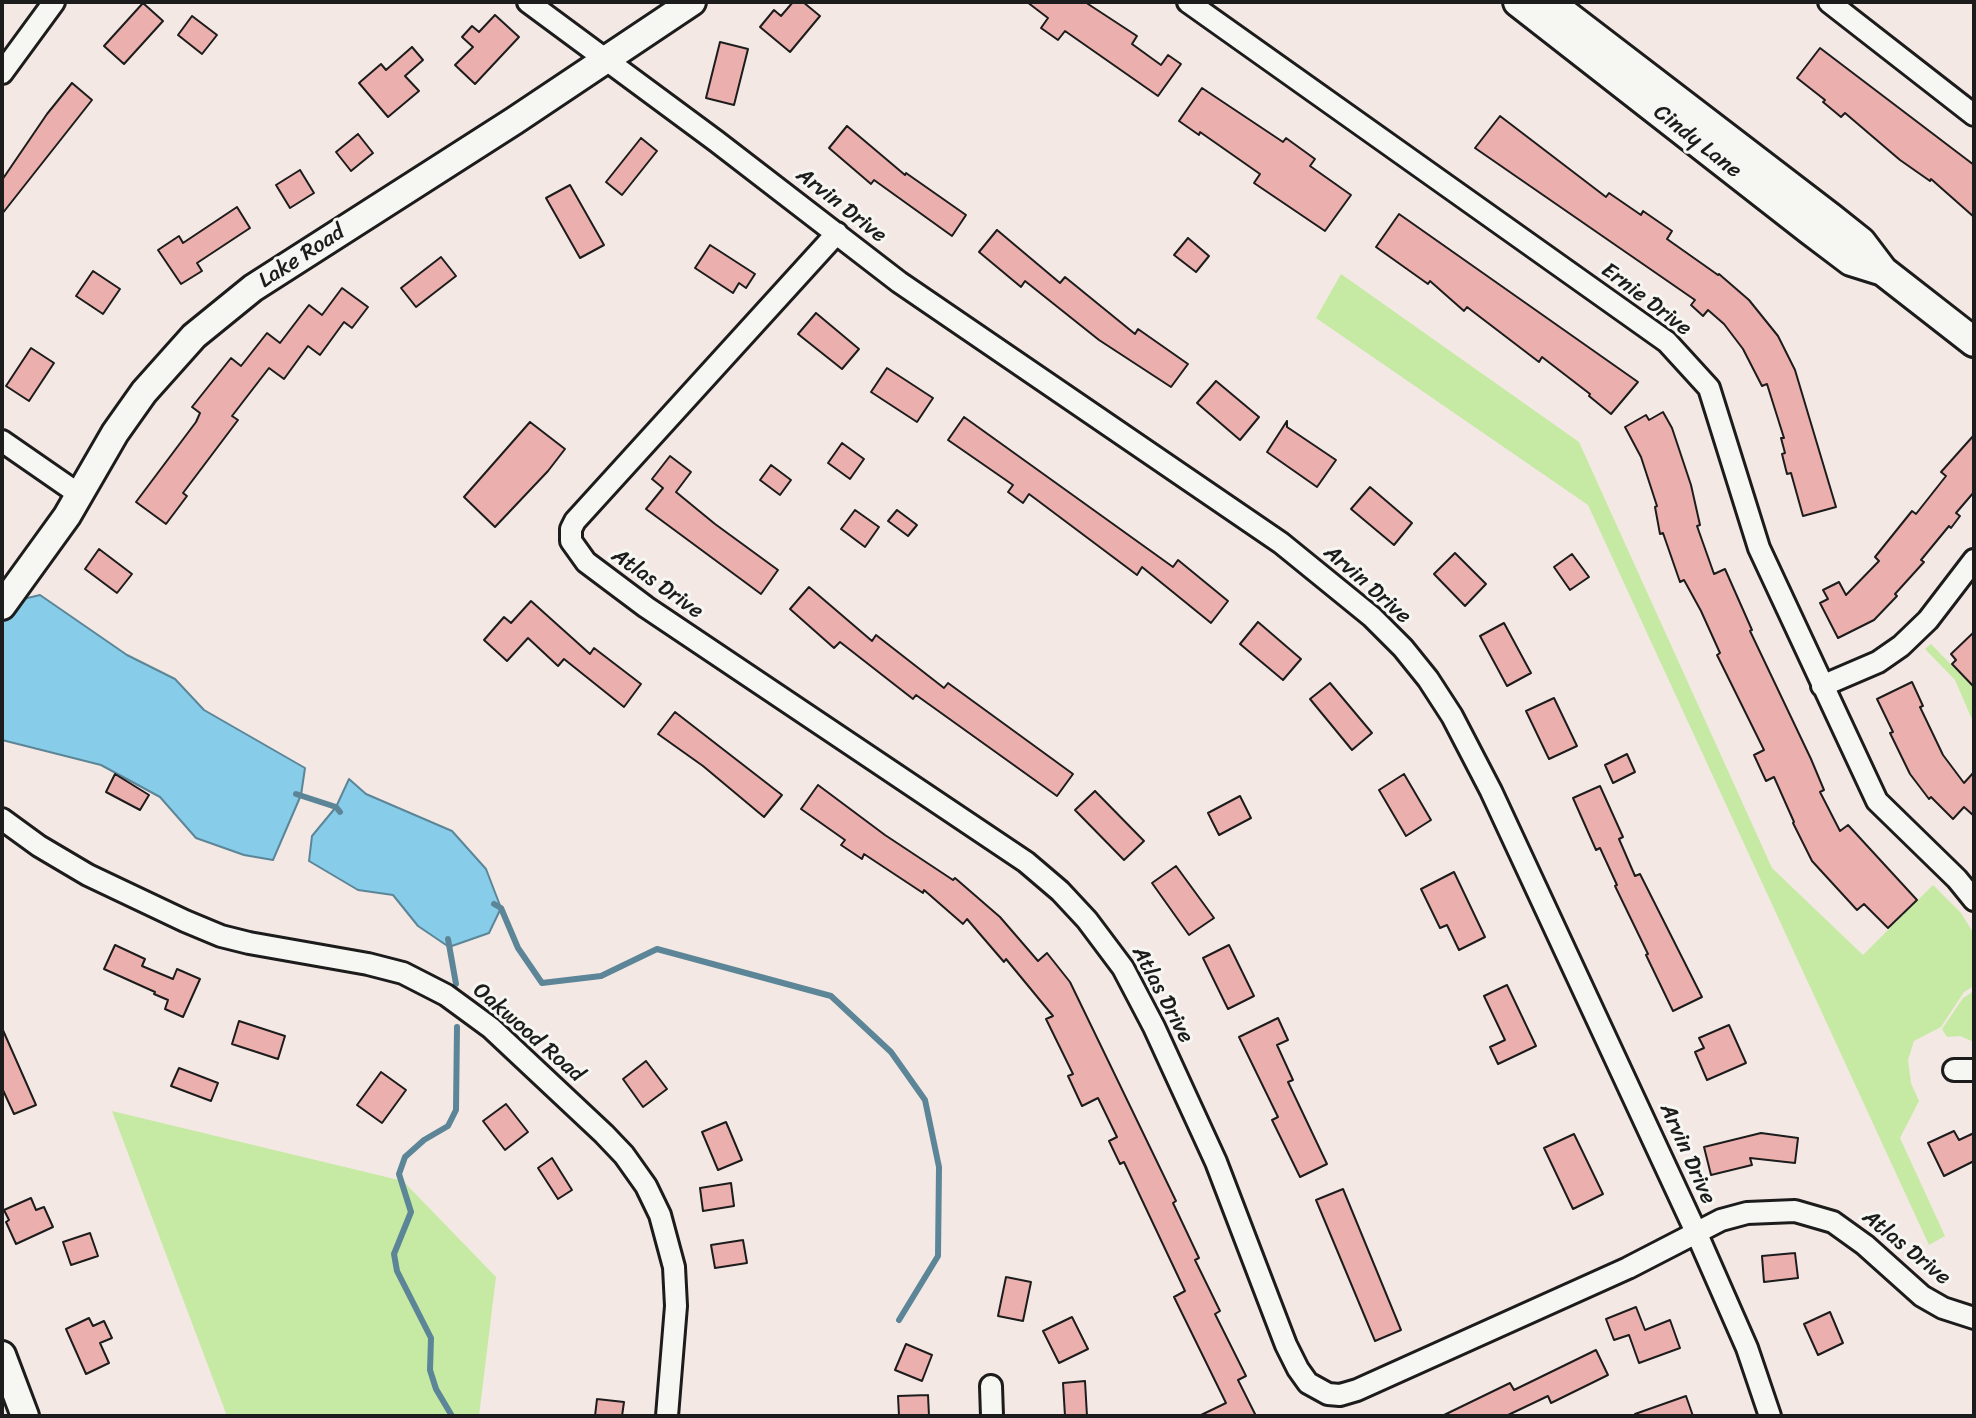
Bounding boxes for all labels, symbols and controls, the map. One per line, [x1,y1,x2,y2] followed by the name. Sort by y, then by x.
[1648,99,1746,185] street label: Cindy Lane
[791,163,891,249] street label: Arvin Drive
[254,219,350,295] street label: Lake Road
[1596,258,1696,342] street label: Ernie Drive
[1318,540,1416,630] street label: Arvin Drive
[606,543,708,625] street label: Atlas Drive
[1125,942,1199,1048] street label: Atlas Drive
[467,978,589,1088] street label: Oakwood Road
[1653,1100,1721,1208] street label: Arvin Drive
[1857,1204,1955,1292] street label: Atlas Drive

